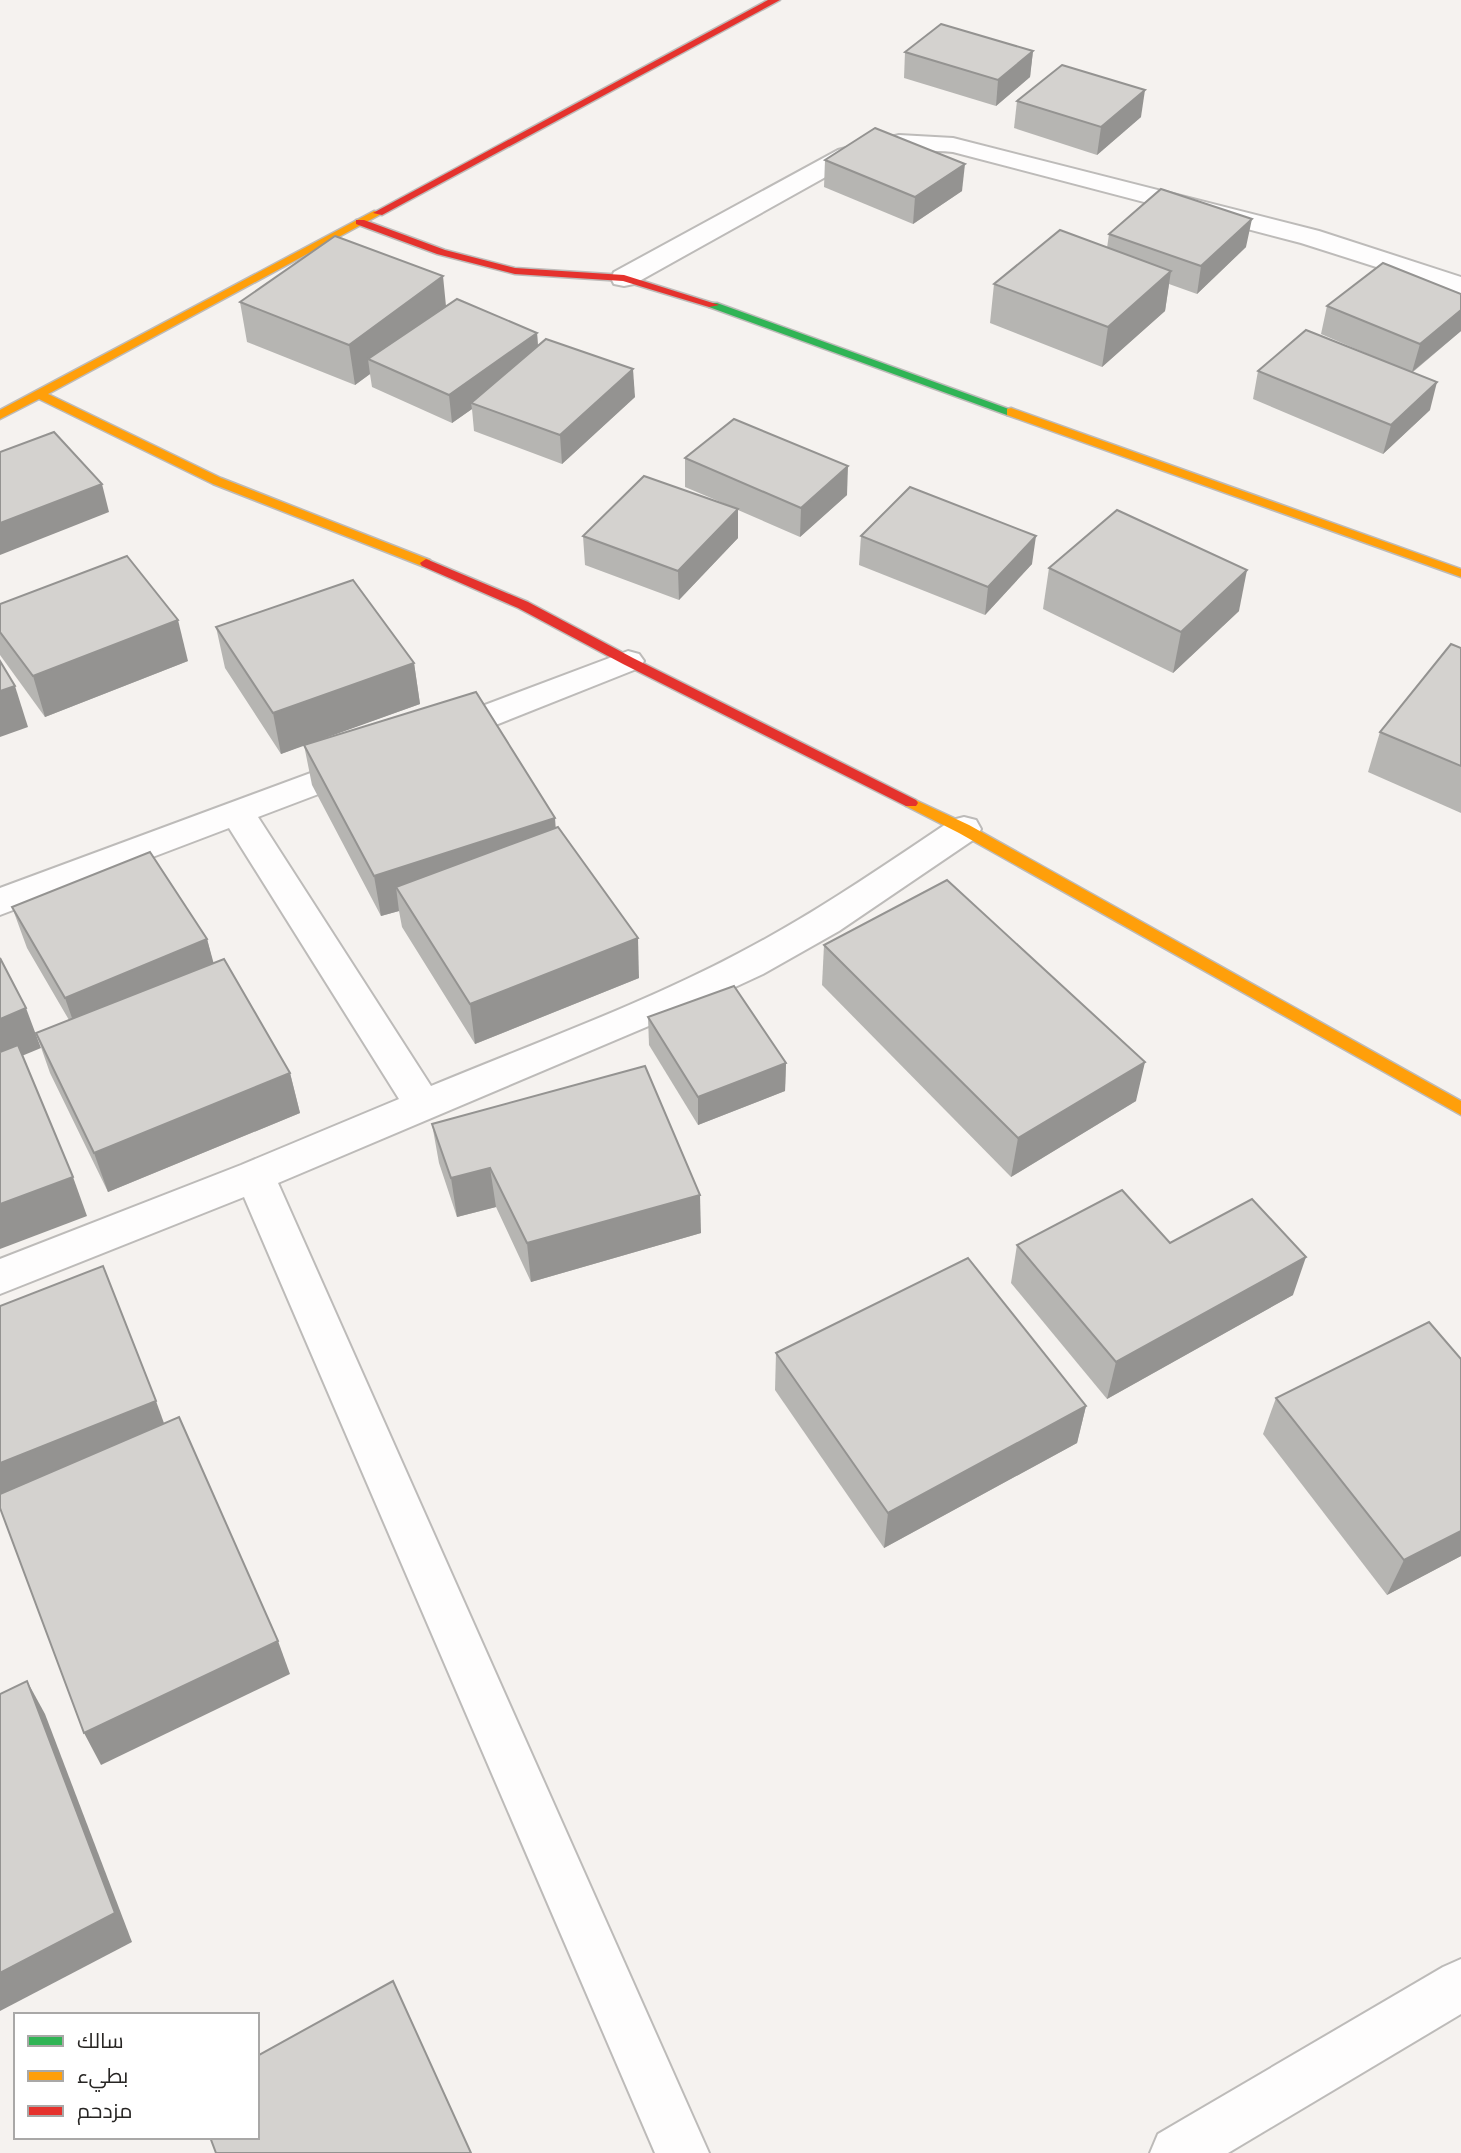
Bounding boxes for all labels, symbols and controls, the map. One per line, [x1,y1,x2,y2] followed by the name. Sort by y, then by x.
[14,2013,259,2139] legend
[77,2026,124,2054] text: سالك
[77,2061,128,2092] text: بطيء
[77,2096,132,2125] text: مزدحم

